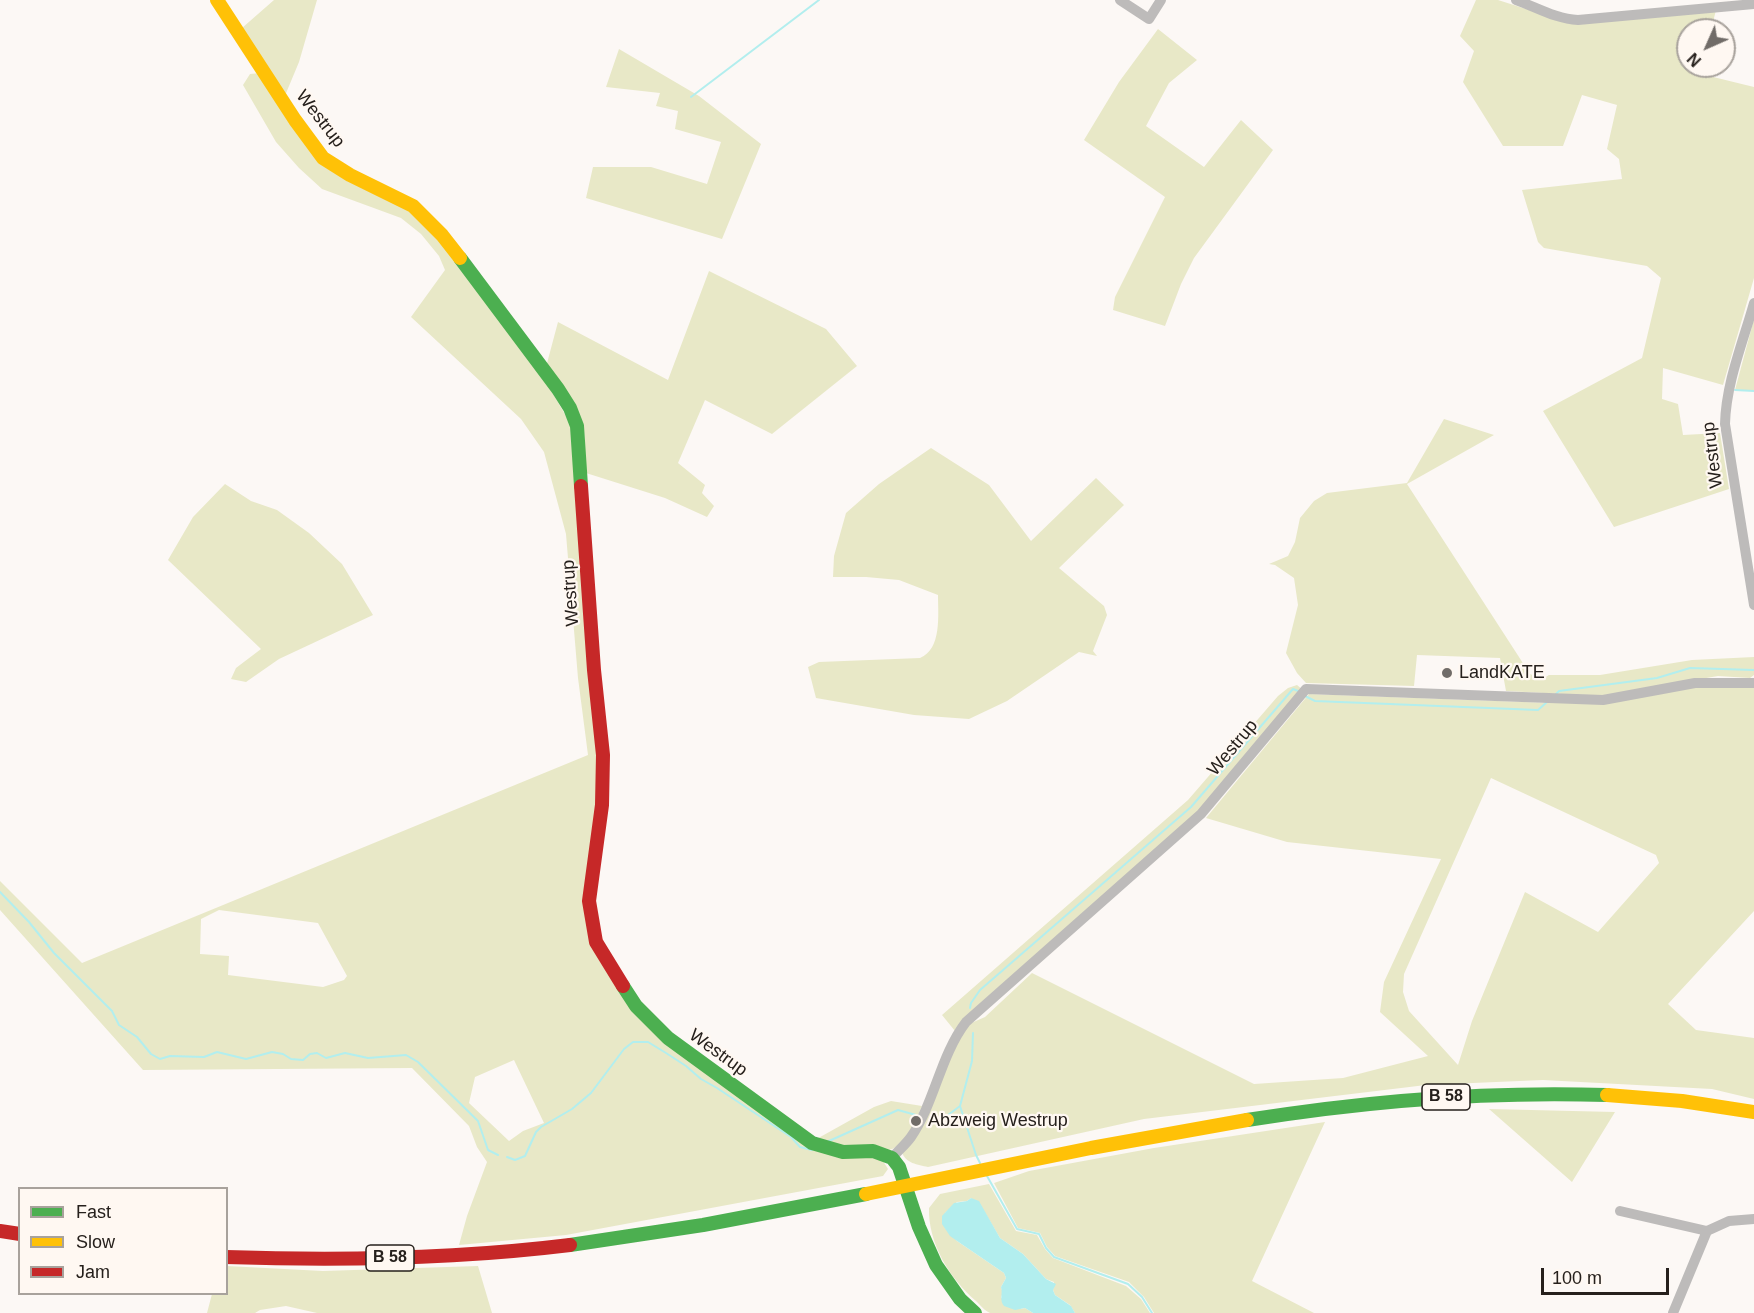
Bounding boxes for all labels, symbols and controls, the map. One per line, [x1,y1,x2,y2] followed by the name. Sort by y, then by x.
[1676,18,1736,78] north arrow
[1684,50,1704,70] text: N
[291,86,349,152] street label: Westrup
[1698,421,1728,489] street label: Westrup
[558,559,584,627] street label: Westrup
[1459,662,1545,684] place label: LandKATE
[1440,666,1454,680] marker: LandKATE
[1203,716,1263,780] street label: Westrup
[685,1025,751,1081] street label: Westrup
[1422,1084,1470,1110] road number: B 58
[928,1110,1068,1132] place label: Abzweig Westrup
[909,1114,923,1128] marker: Abzweig Westrup
[18,1187,228,1295] legend
[76,1202,111,1222] text: Fast
[76,1232,115,1252] text: Slow
[366,1245,414,1271] road number: B 58
[1544,1256,1672,1294] scale bar
[76,1262,110,1282] text: Jam
[1552,1268,1602,1288] text: 100 m

